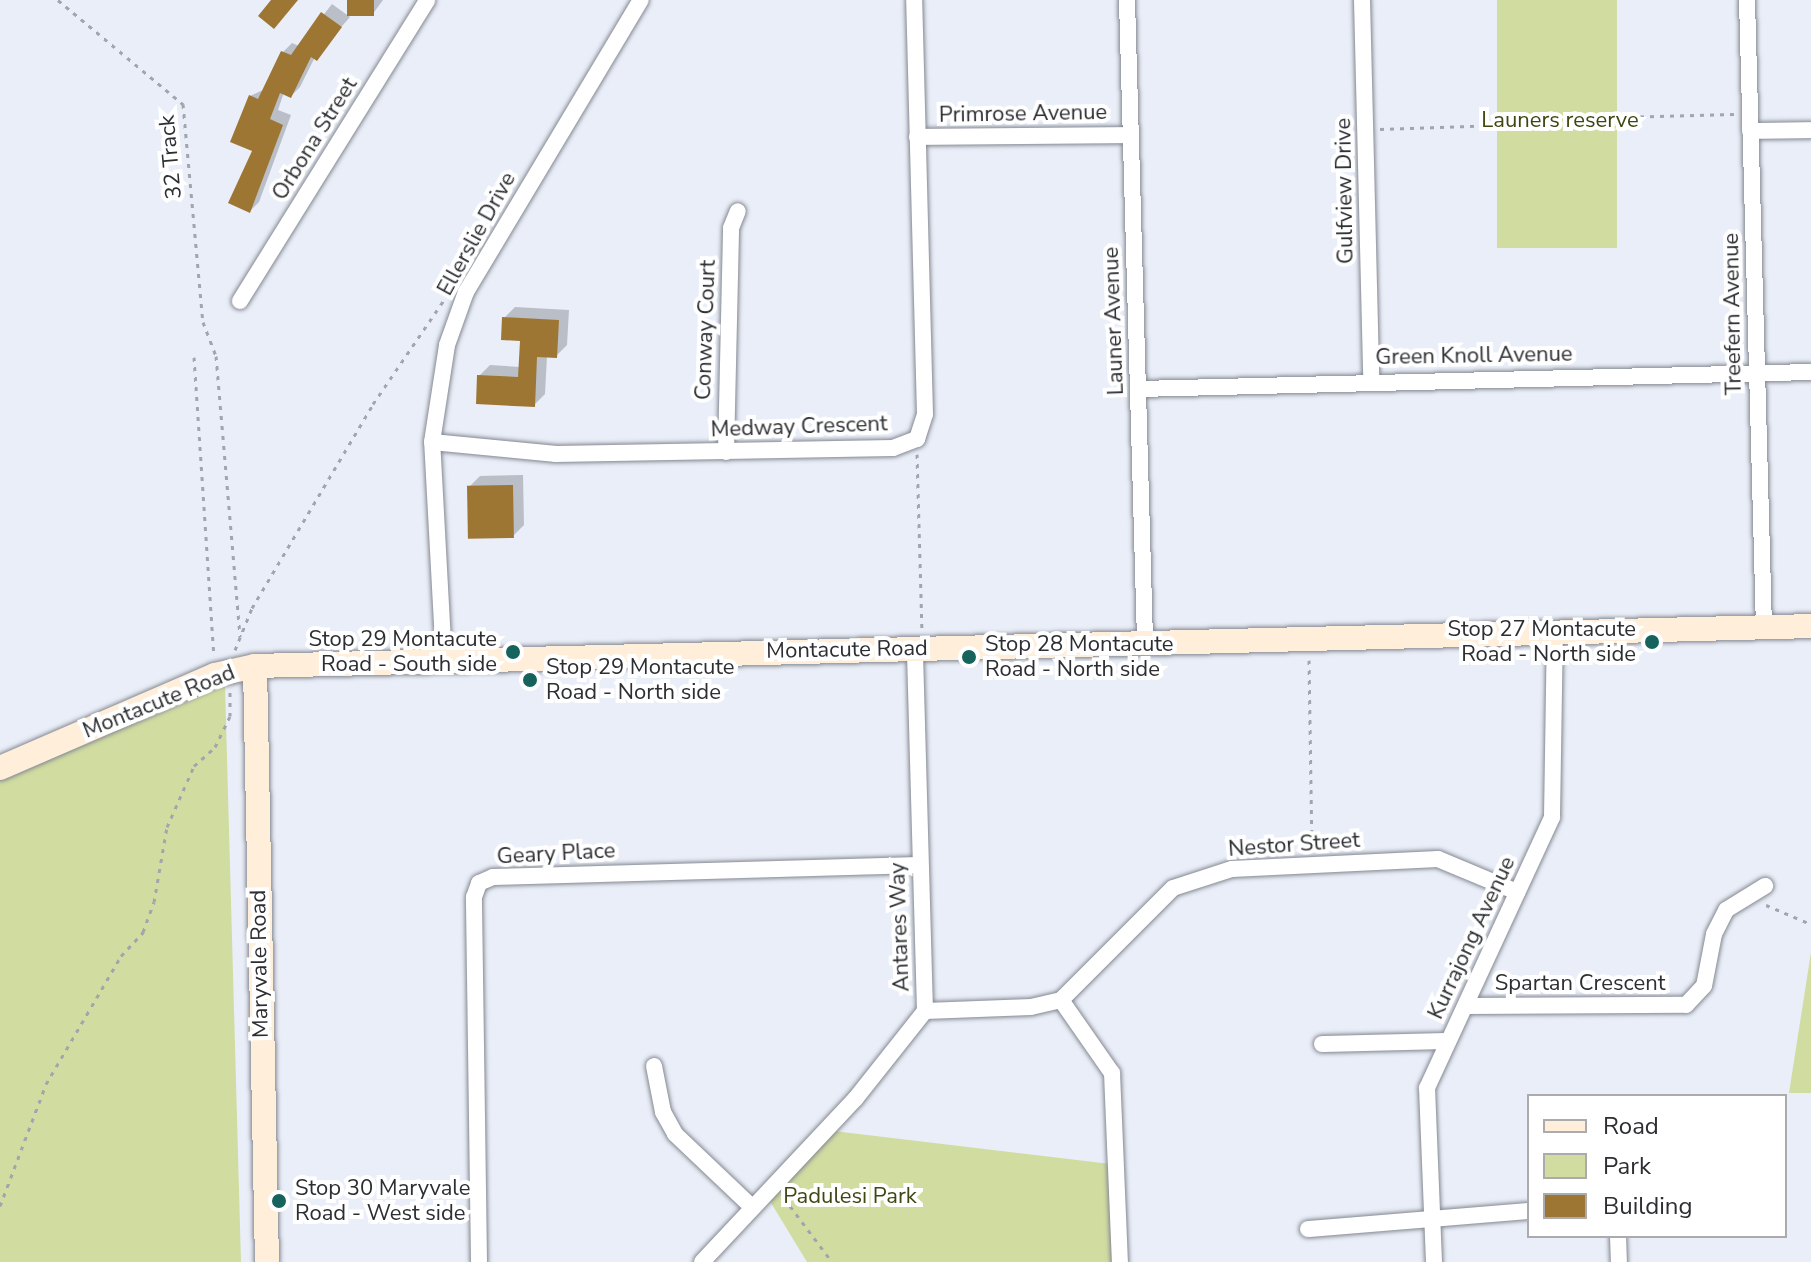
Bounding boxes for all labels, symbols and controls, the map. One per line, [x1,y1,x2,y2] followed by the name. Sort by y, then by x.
[267,73,363,205] street label: Orbona Street
[939,99,1107,129] street label: Primrose Avenue
[1481,108,1639,134] park label: Launers reserve
[154,114,188,200] street label: 32 Track
[1331,118,1359,264] street label: Gulfview Drive
[432,168,522,300] street label: Ellerslie Drive
[1718,233,1748,395] street label: Treefern Avenue
[1098,246,1130,396] street label: Launer Avenue
[690,259,722,401] street label: Conway Court
[1375,341,1573,371] street label: Green Knoll Avenue
[710,411,888,443] street label: Medway Crescent
[1447,616,1636,668] place label: Stop 27 Montacute Road - North side
[308,626,497,678] place label: Stop 29 Montacute Road - South side
[985,631,1174,682] place label: Stop 28 Montacute Road - North side
[1643,633,1661,651] marker: Stop 27 Montacute Road - North side
[766,635,928,665] street label: Montacute Road
[504,643,522,661] marker: Stop 29 Montacute Road - South side
[960,648,978,666] marker: Stop 28 Montacute Road - North side
[546,654,735,706] place label: Stop 29 Montacute Road - North side
[79,660,239,744] street label: Montacute Road
[521,671,539,689] marker: Stop 29 Montacute Road - North side
[1227,827,1361,863] street label: Nestor Street
[496,838,616,870] street label: Geary Place
[1423,852,1521,1024] street label: Kurrajong Avenue
[885,862,915,992] street label: Antares Way
[246,890,274,1038] street label: Maryvale Road
[1495,971,1665,997] street label: Spartan Crescent
[1527,1094,1787,1238] legend
[1603,1110,1659,1142] text: Road
[1603,1150,1651,1182] text: Park
[295,1175,470,1226] place label: Stop 30 Maryvale Road - West side
[783,1184,917,1210] park label: Padulesi Park
[1603,1190,1693,1222] text: Building
[270,1192,288,1210] marker: Stop 30 Maryvale Road - West side

